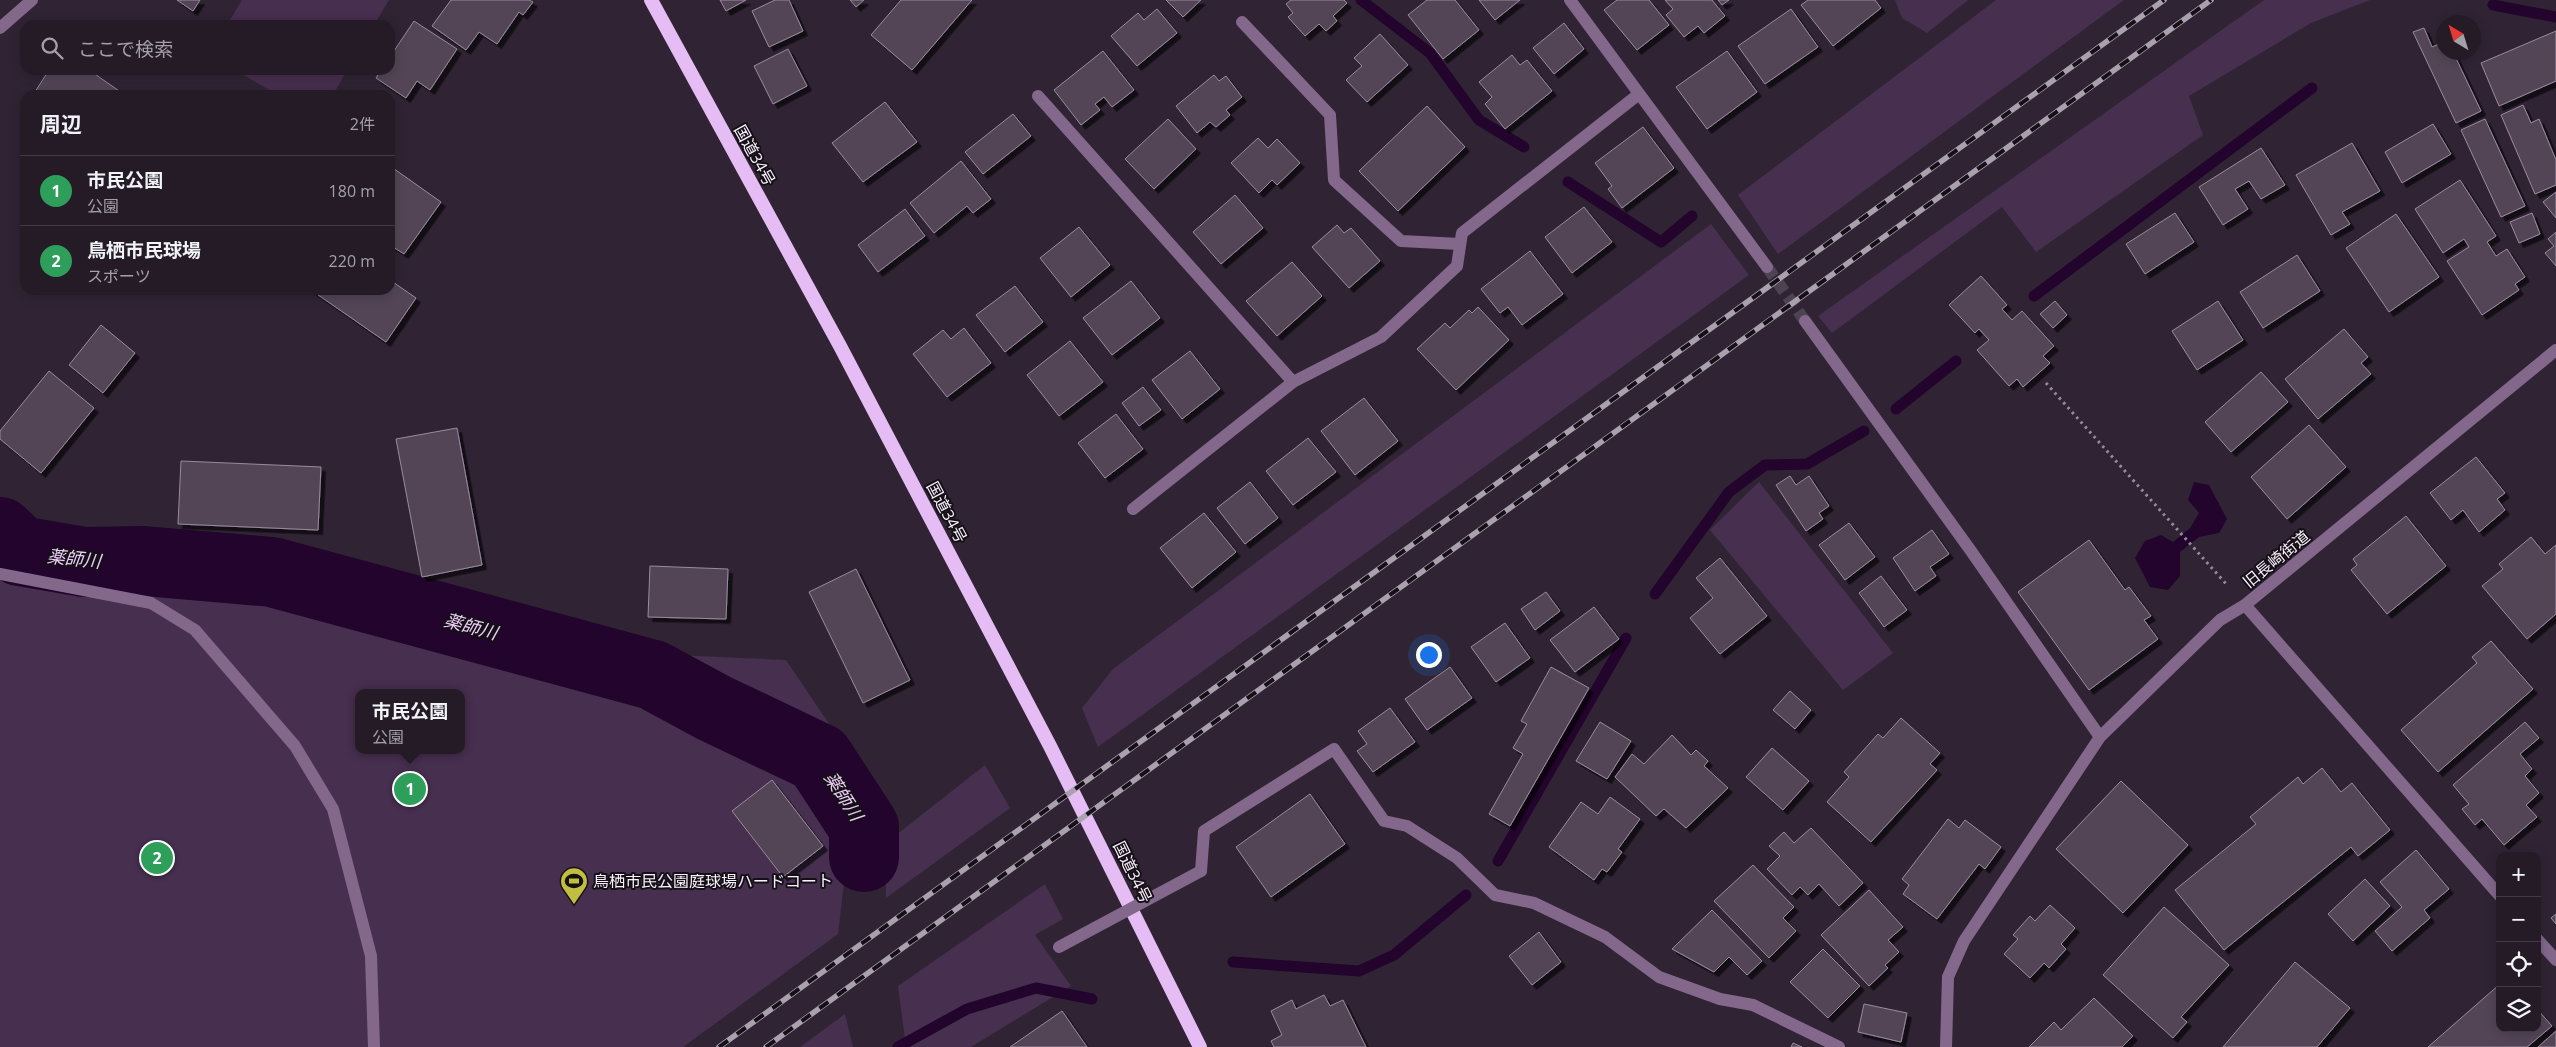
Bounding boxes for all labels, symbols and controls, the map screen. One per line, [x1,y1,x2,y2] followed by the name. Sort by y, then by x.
[2436,15,2481,60] north arrow
[20,20,395,75] search box
[38,34,66,62] icon: search
[78,36,173,62] text: ここで検索
[40,110,82,138] text: 周辺
[350,113,375,135] text: 2件
[729,121,781,189] street label: 国道34号
[87,167,163,193] text: 市民公園
[51,180,61,202] text: 1
[329,180,375,202] text: 180 m
[87,195,119,217] text: 公園
[87,237,201,263] text: 鳥栖市民球場
[51,250,61,272] text: 2
[329,250,375,272] text: 220 m
[87,265,151,287] text: スポーツ
[922,478,972,546] street label: 国道34号
[2238,525,2314,593] street label: 旧長崎街道
[46,543,104,573] water label: 薬師川
[442,607,502,645] water label: 薬師川
[1416,642,1442,668] your location
[355,689,465,754] popup
[372,698,448,724] text: 市民公園
[372,726,404,748] text: 公園
[819,767,870,827] water label: 薬師川
[394,770,426,808] pin: 1
[1109,837,1157,907] street label: 国道34号
[141,839,173,877] pin: 2
[2496,852,2541,1032] map controls
[2496,852,2541,897] button: +
[559,866,589,905] sports icon: 鳥栖市民公園庭球場ハードコート
[593,870,833,892] place label: 鳥栖市民公園庭球場ハードコート
[2496,897,2541,942] button: −
[2496,942,2541,987] button: locate
[2496,987,2541,1032] button: layers

